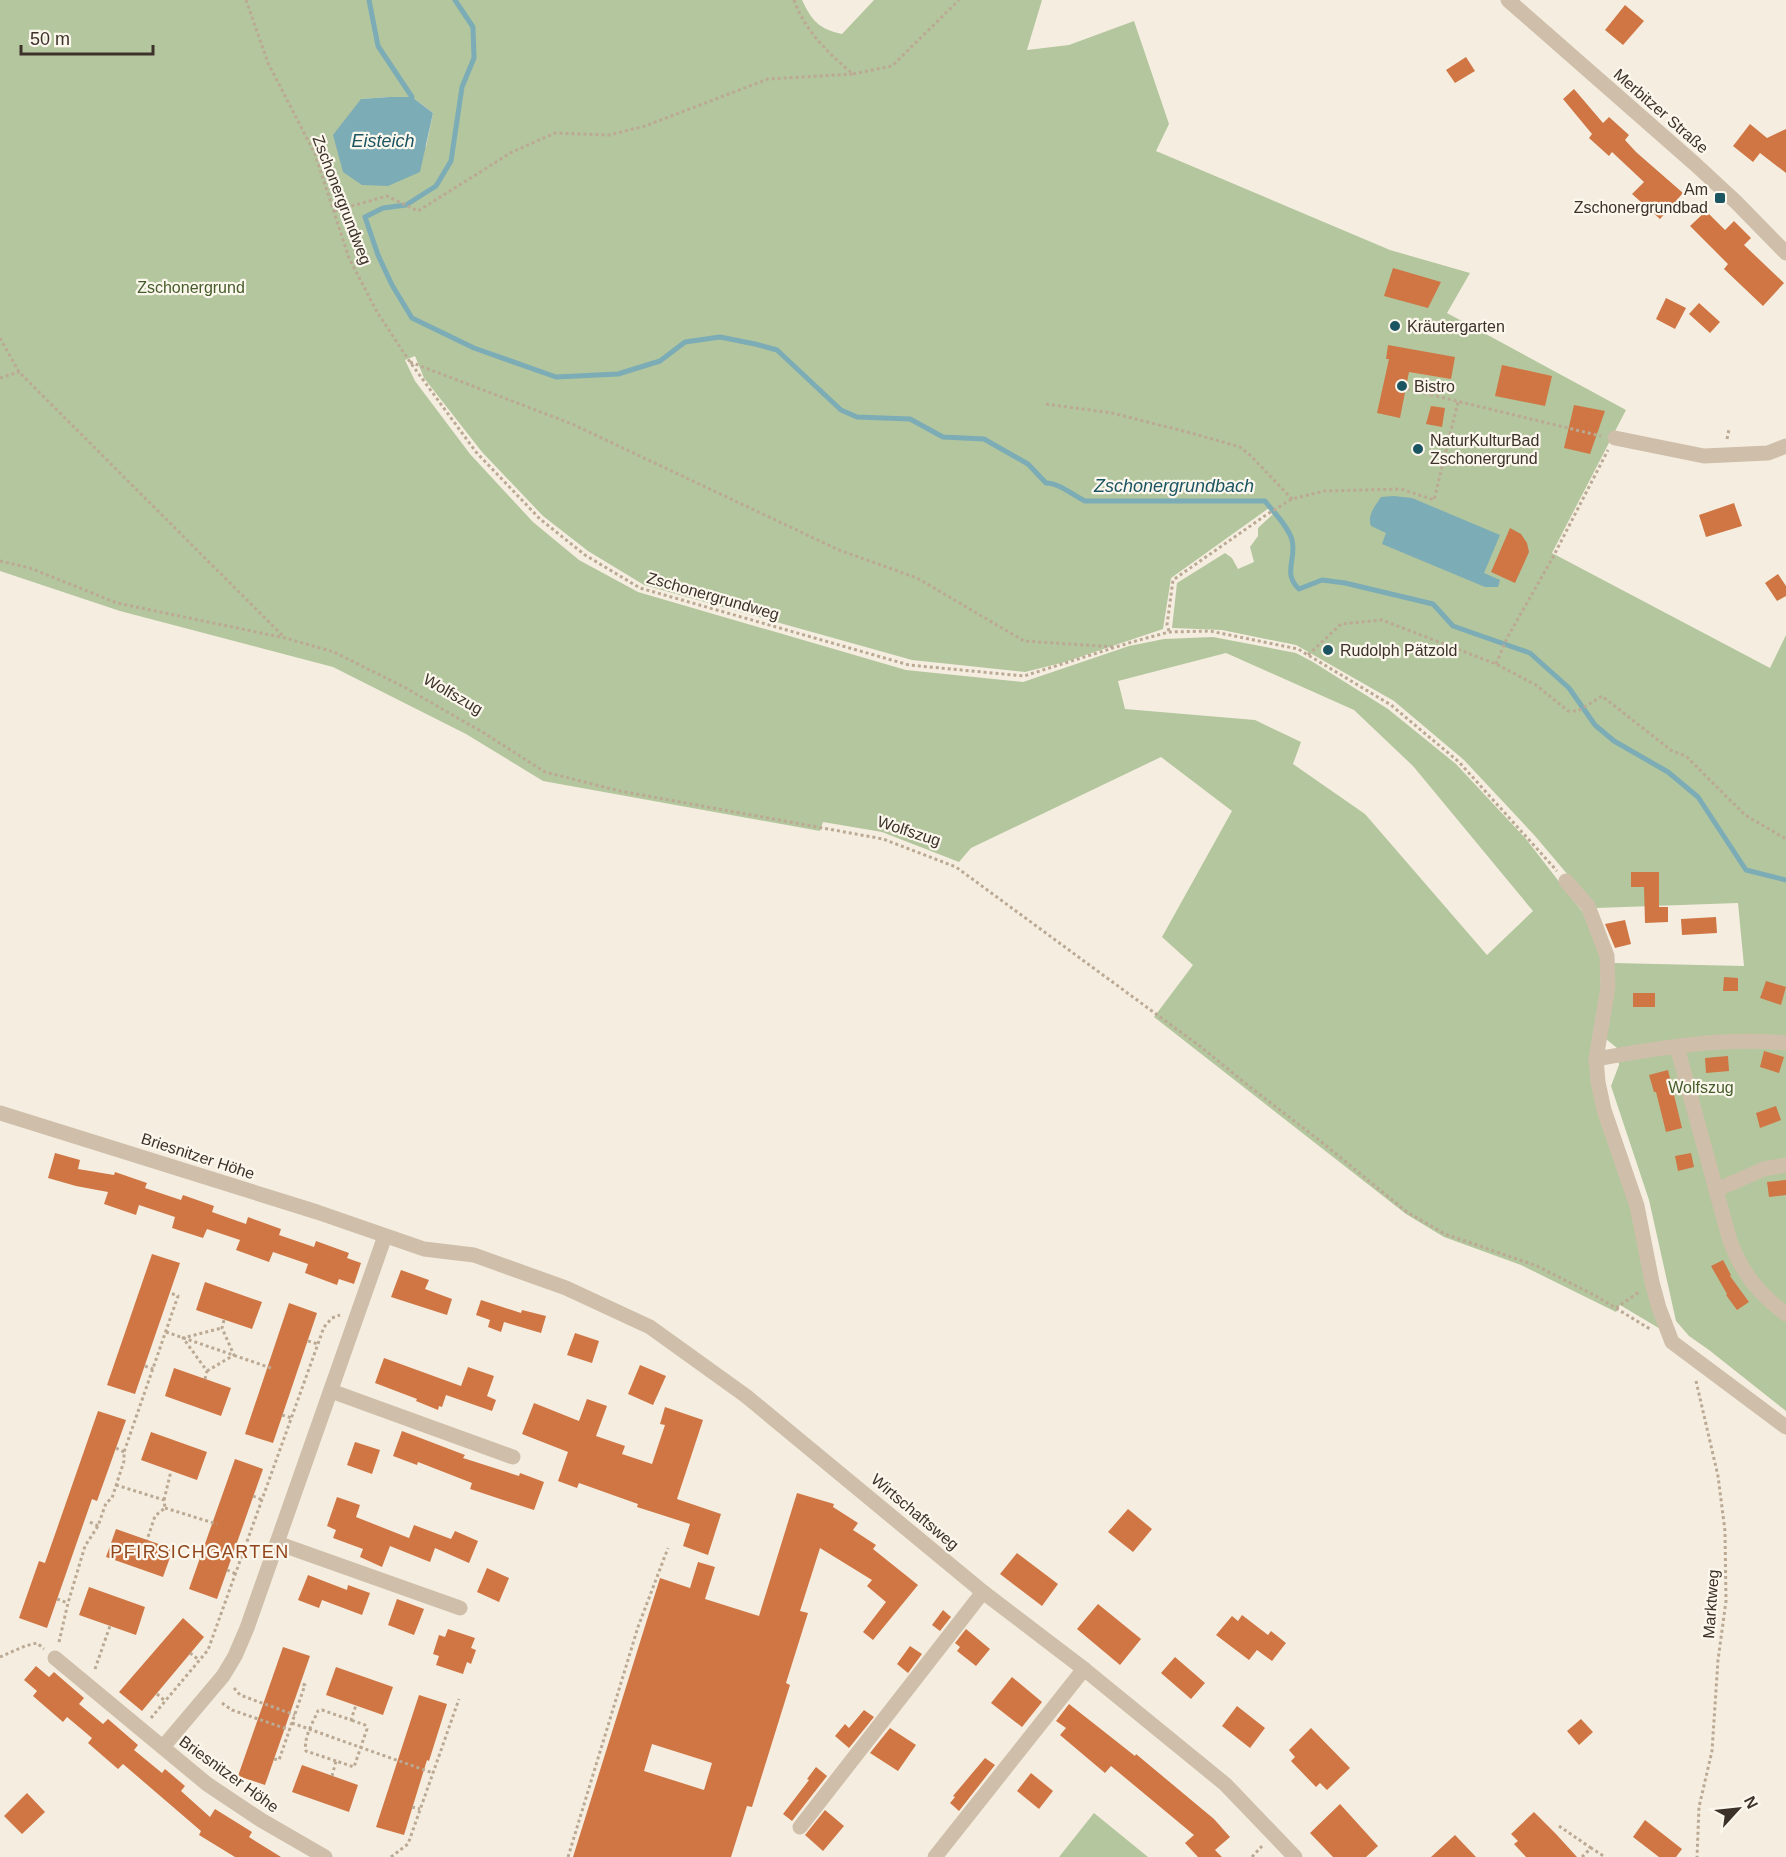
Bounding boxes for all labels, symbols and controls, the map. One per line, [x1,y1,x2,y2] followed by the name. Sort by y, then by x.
[21,18,153,56] scale bar
[30,29,70,49] text: 50 m
[1610,66,1712,157] street label: Merbitzer Straße
[351,131,415,151] water label: Eisteich
[310,133,374,267] street label: Zschonergrundweg
[1574,181,1708,216] place label: Am Zschonergrundbad
[1713,191,1727,205] marker: Am Zschonergrundbad
[137,279,245,296] park label: Zschonergrund
[1407,318,1505,335] place label: Kräutergarten
[1388,319,1402,333] marker: Kräutergarten
[1414,378,1455,395] place label: Bistro
[1395,379,1409,393] marker: Bistro
[1430,432,1539,467] place label: NaturKulturBad Zschonergrund
[1411,442,1425,456] marker: NaturKulturBad Zschonergrund
[1093,476,1254,496] water label: Zschonergrundbach
[645,569,781,623] street label: Zschonergrundweg
[1340,642,1457,659] place label: Rudolph Pätzold
[1321,643,1335,657] marker: Rudolph Pätzold
[420,670,486,718] street label: Wolfszug
[875,813,943,849] street label: Wolfszug
[1668,1079,1734,1096] park label: Wolfszug
[139,1130,257,1182] street label: Briesnitzer Höhe
[868,1471,962,1553] street label: Wirtschaftsweg
[110,1542,290,1562] district label: PFIRSICHGARTEN
[1700,1569,1722,1639] street label: Marktweg
[176,1732,282,1816] street label: Briesnitzer Höhe
[1708,1779,1768,1839] north arrow
[1741,1793,1761,1811] text: N

